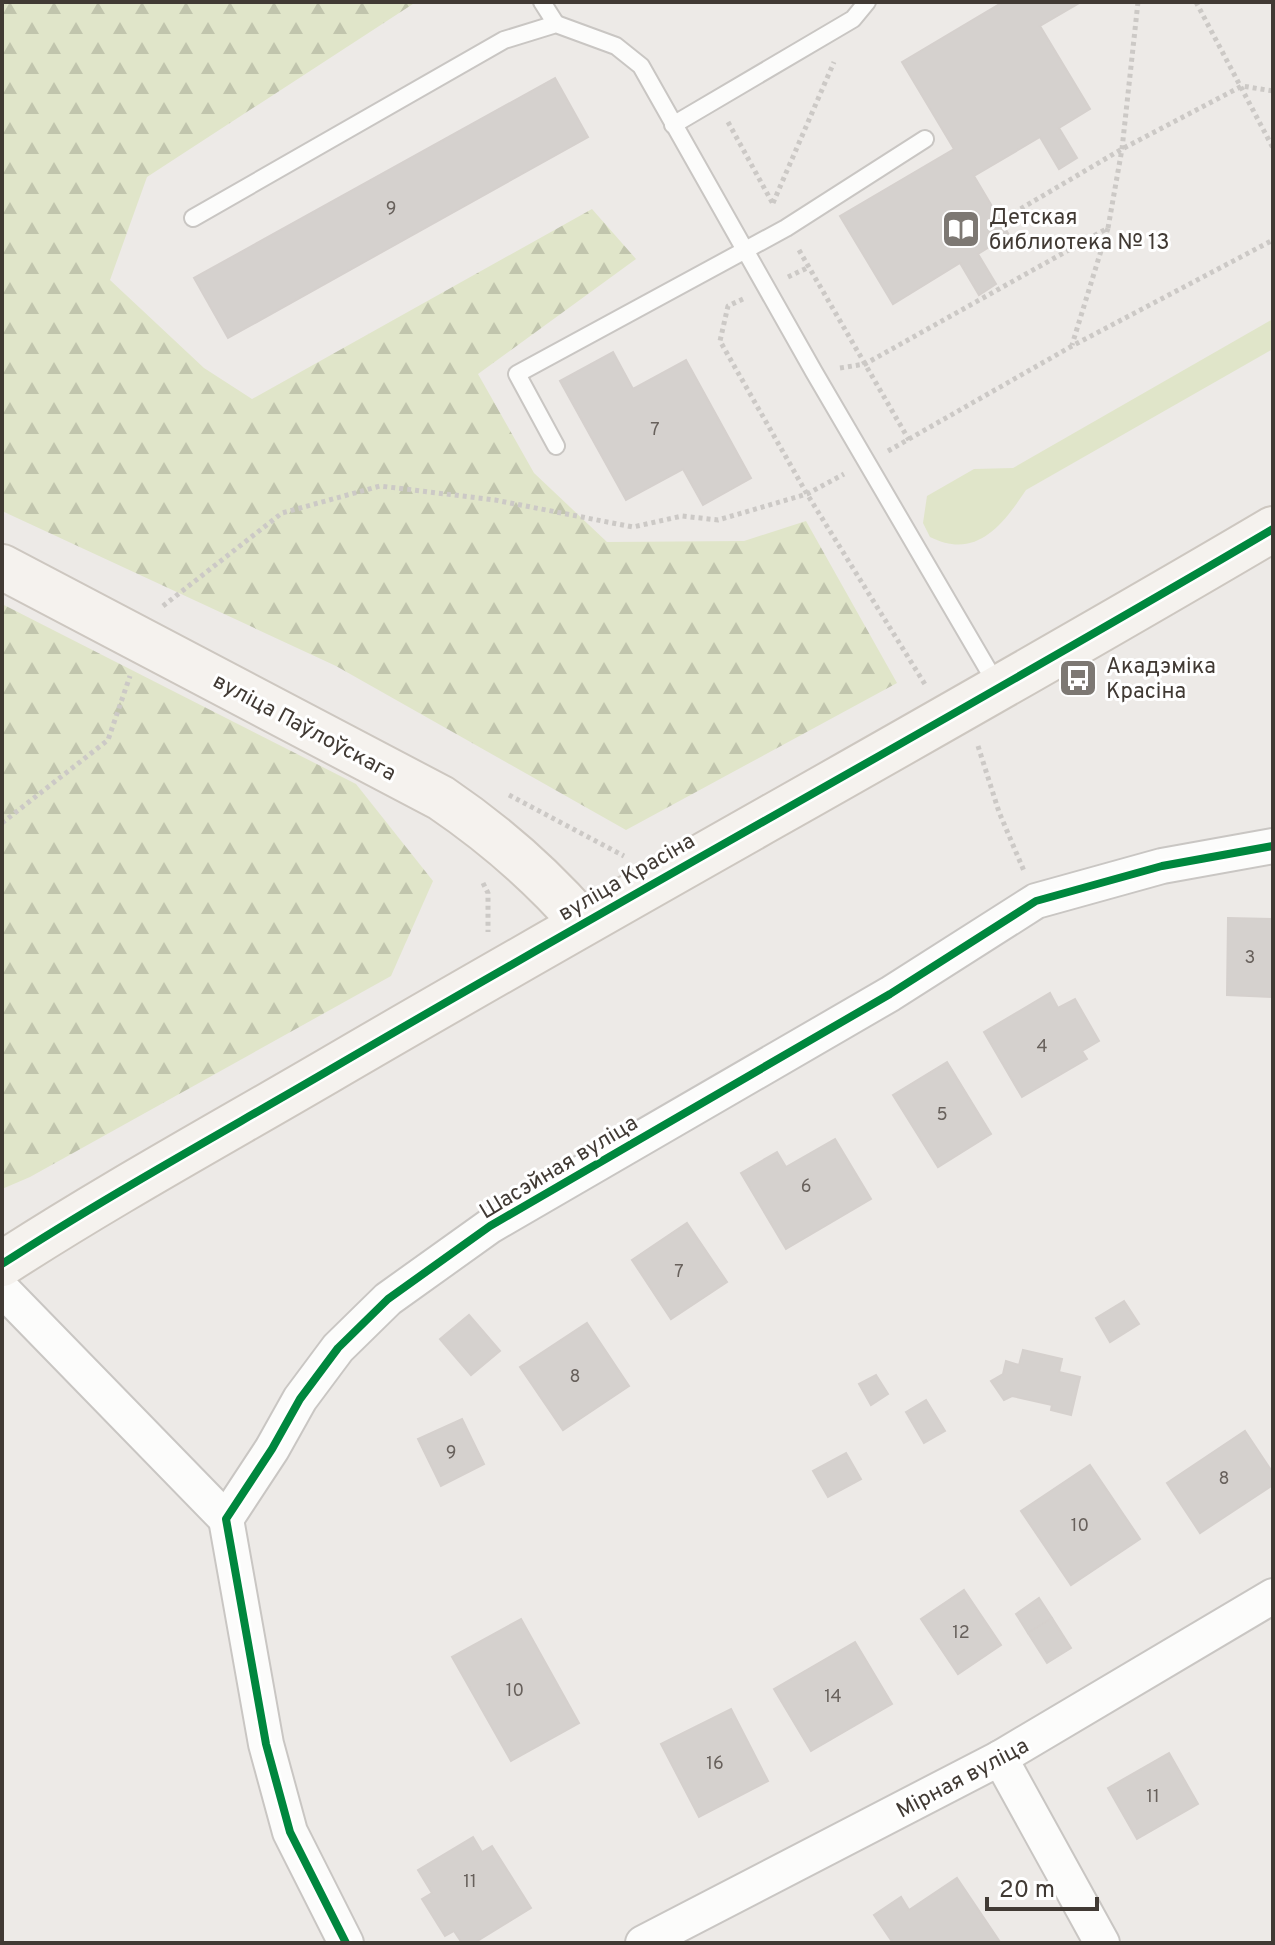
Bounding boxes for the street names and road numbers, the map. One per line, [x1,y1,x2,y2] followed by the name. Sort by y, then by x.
[208,669,400,788] street label: вуліца Паўлоўскага
[554,828,700,928] street label: вуліца Красіна
[475,1110,643,1226] street label: Шасэйная вуліца
[892,1733,1034,1825] street label: Мірная вуліца

